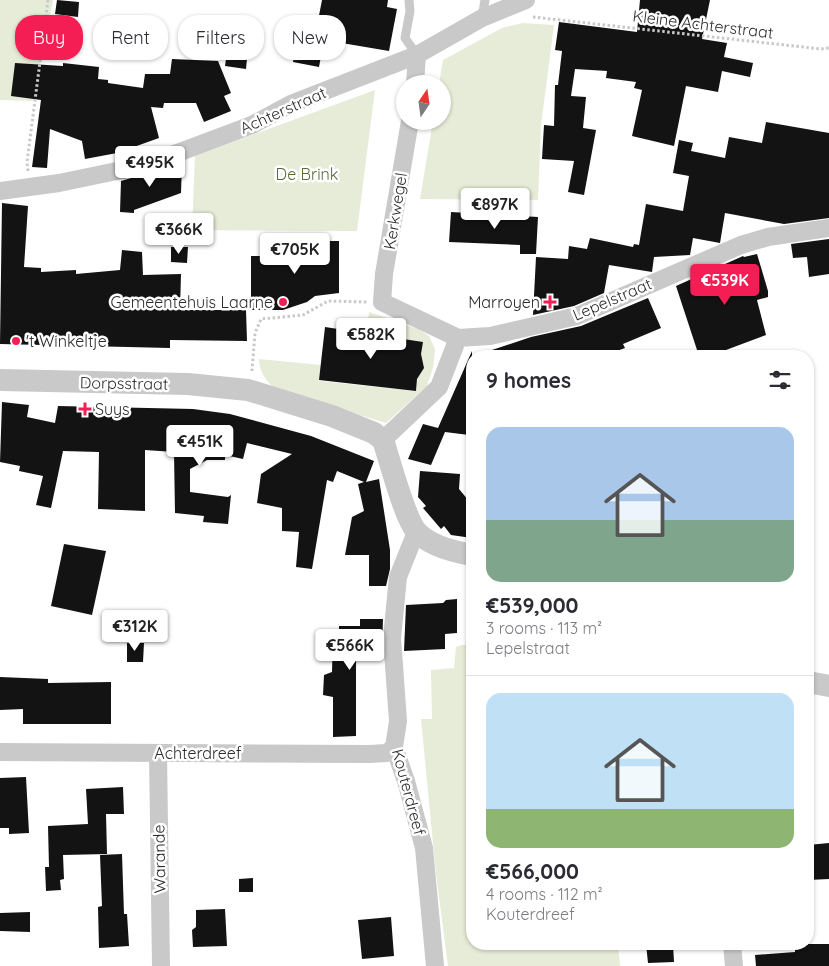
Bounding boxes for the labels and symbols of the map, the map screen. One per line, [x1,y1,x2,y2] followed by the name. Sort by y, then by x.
[632,5,774,43] street label: Kleine Achterstraat
[396,75,451,130] north arrow
[237,82,329,138] street label: Achterstraat
[115,146,185,188] pin: €495K
[276,164,338,184] park label: De Brink
[379,171,411,251] street label: Kerkwegel
[460,188,530,230] pin: €897K
[144,212,214,255] pin: €366K
[260,232,330,275] pin: €705K
[690,264,760,306] pin: €539K
[570,273,654,325] street label: Lepelstraat
[111,292,273,312] place label: Gemeentehuis Laarne
[468,292,540,312] place label: Marroyen
[277,296,289,308] marker: Gemeentehuis Laarne
[544,296,556,308] marker: Marroyen
[336,318,406,360] pin: €582K
[26,331,107,351] place label: 't Winkeltje
[10,335,22,347] marker: 't Winkeltje
[80,372,168,394] street label: Dorpsstraat
[95,399,130,419] place label: Suys
[79,403,91,415] marker: Suys
[165,424,235,467] pin: €451K
[100,610,170,652] pin: €312K
[315,628,385,671] pin: €566K
[154,743,242,763] street label: Achterdreef
[388,747,430,838] street label: Kouterdreef
[148,825,170,893] street label: Warande

